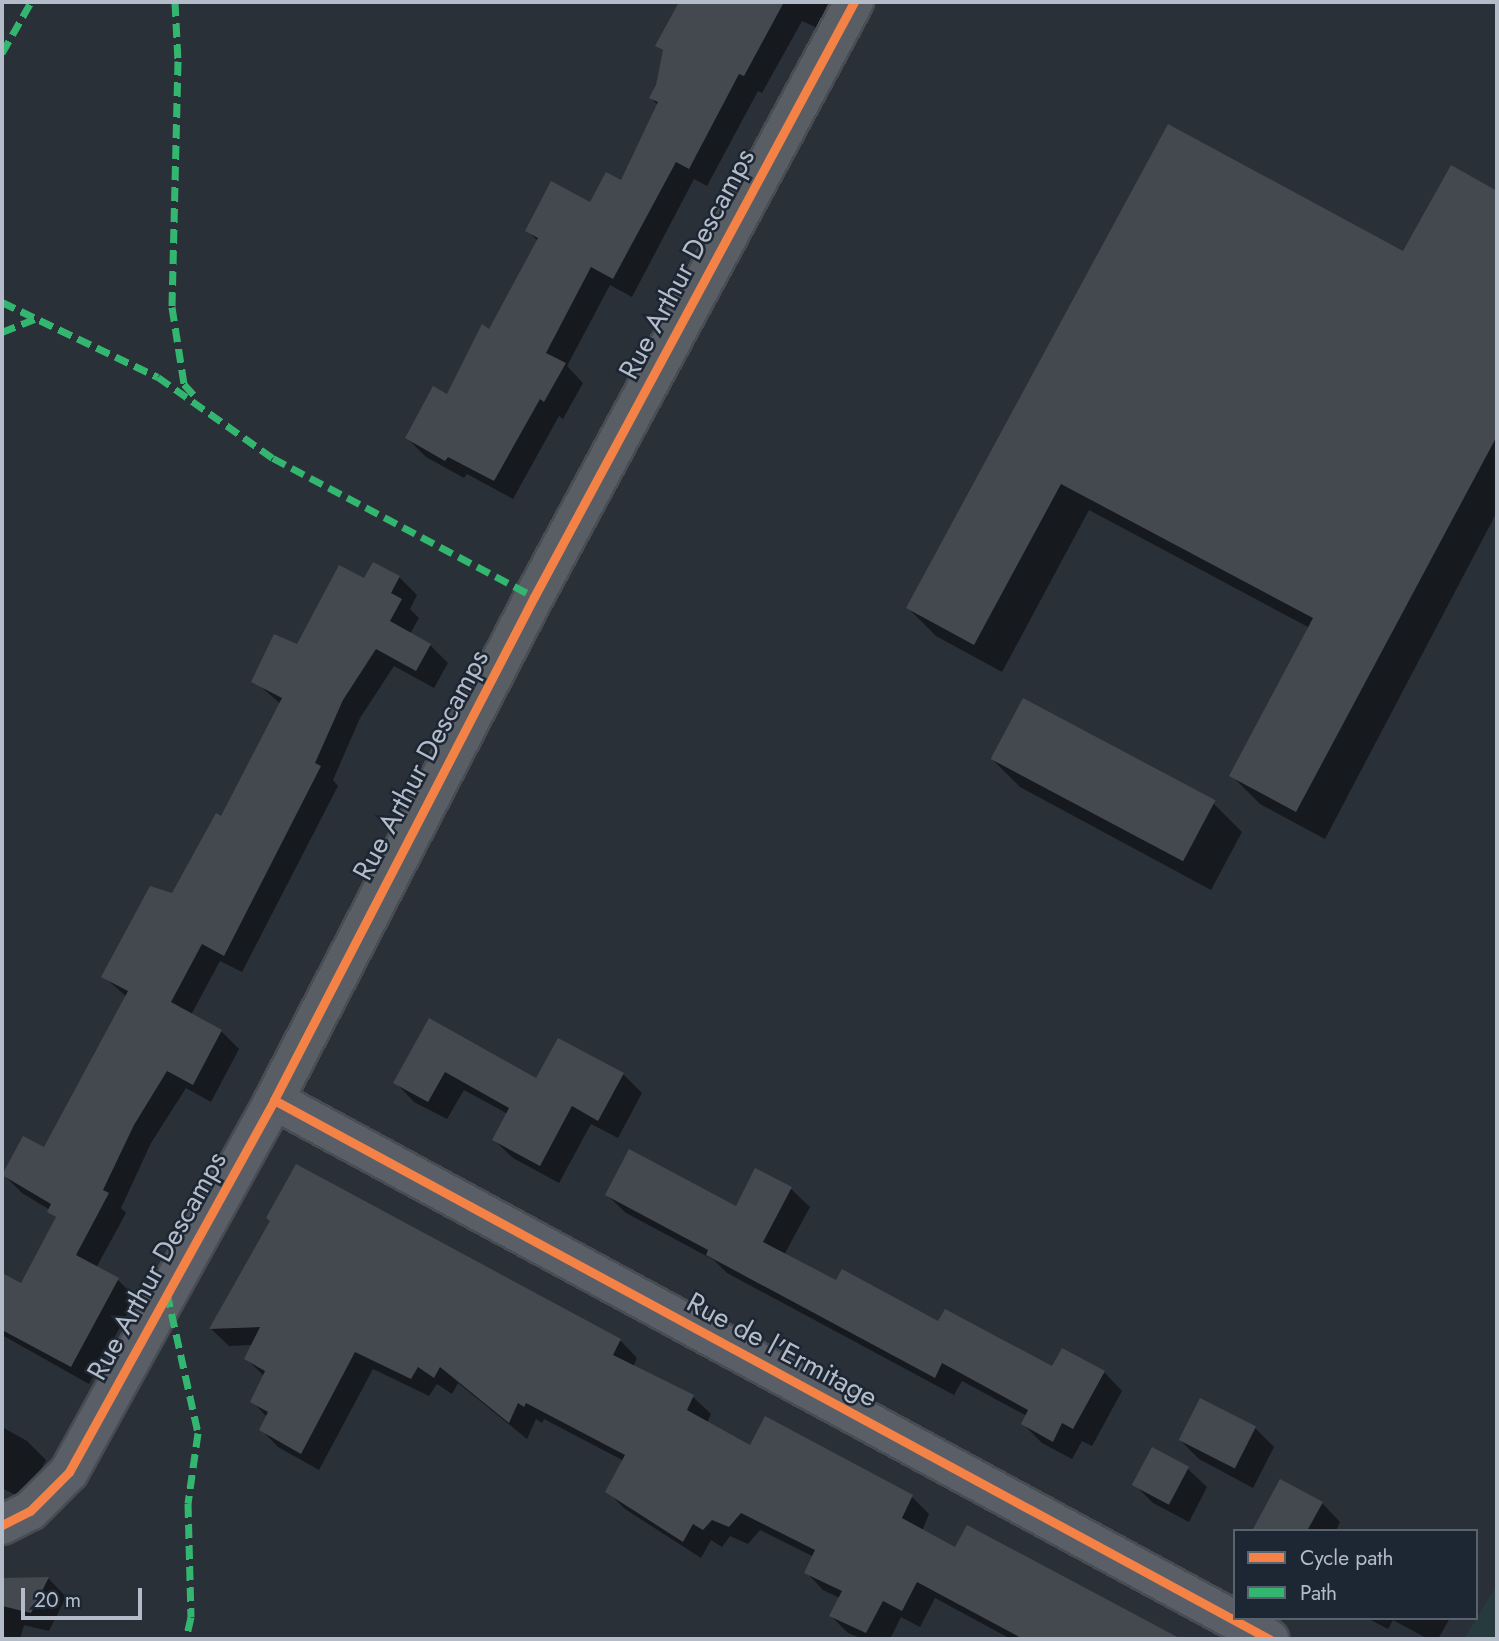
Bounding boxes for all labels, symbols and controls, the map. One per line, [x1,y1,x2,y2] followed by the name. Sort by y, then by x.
[612,143,762,385] street label: Rue Arthur Descamps
[346,644,496,886] street label: Rue Arthur Descamps
[80,1146,234,1386] street label: Rue Arthur Descamps
[681,1286,883,1414] street label: Rue de l'Ermitage
[1233,1529,1478,1620] legend
[1300,1543,1393,1573] text: Cycle path
[24,1574,145,1618] scale bar
[1300,1578,1337,1608] text: Path
[34,1585,81,1615] text: 20 m

